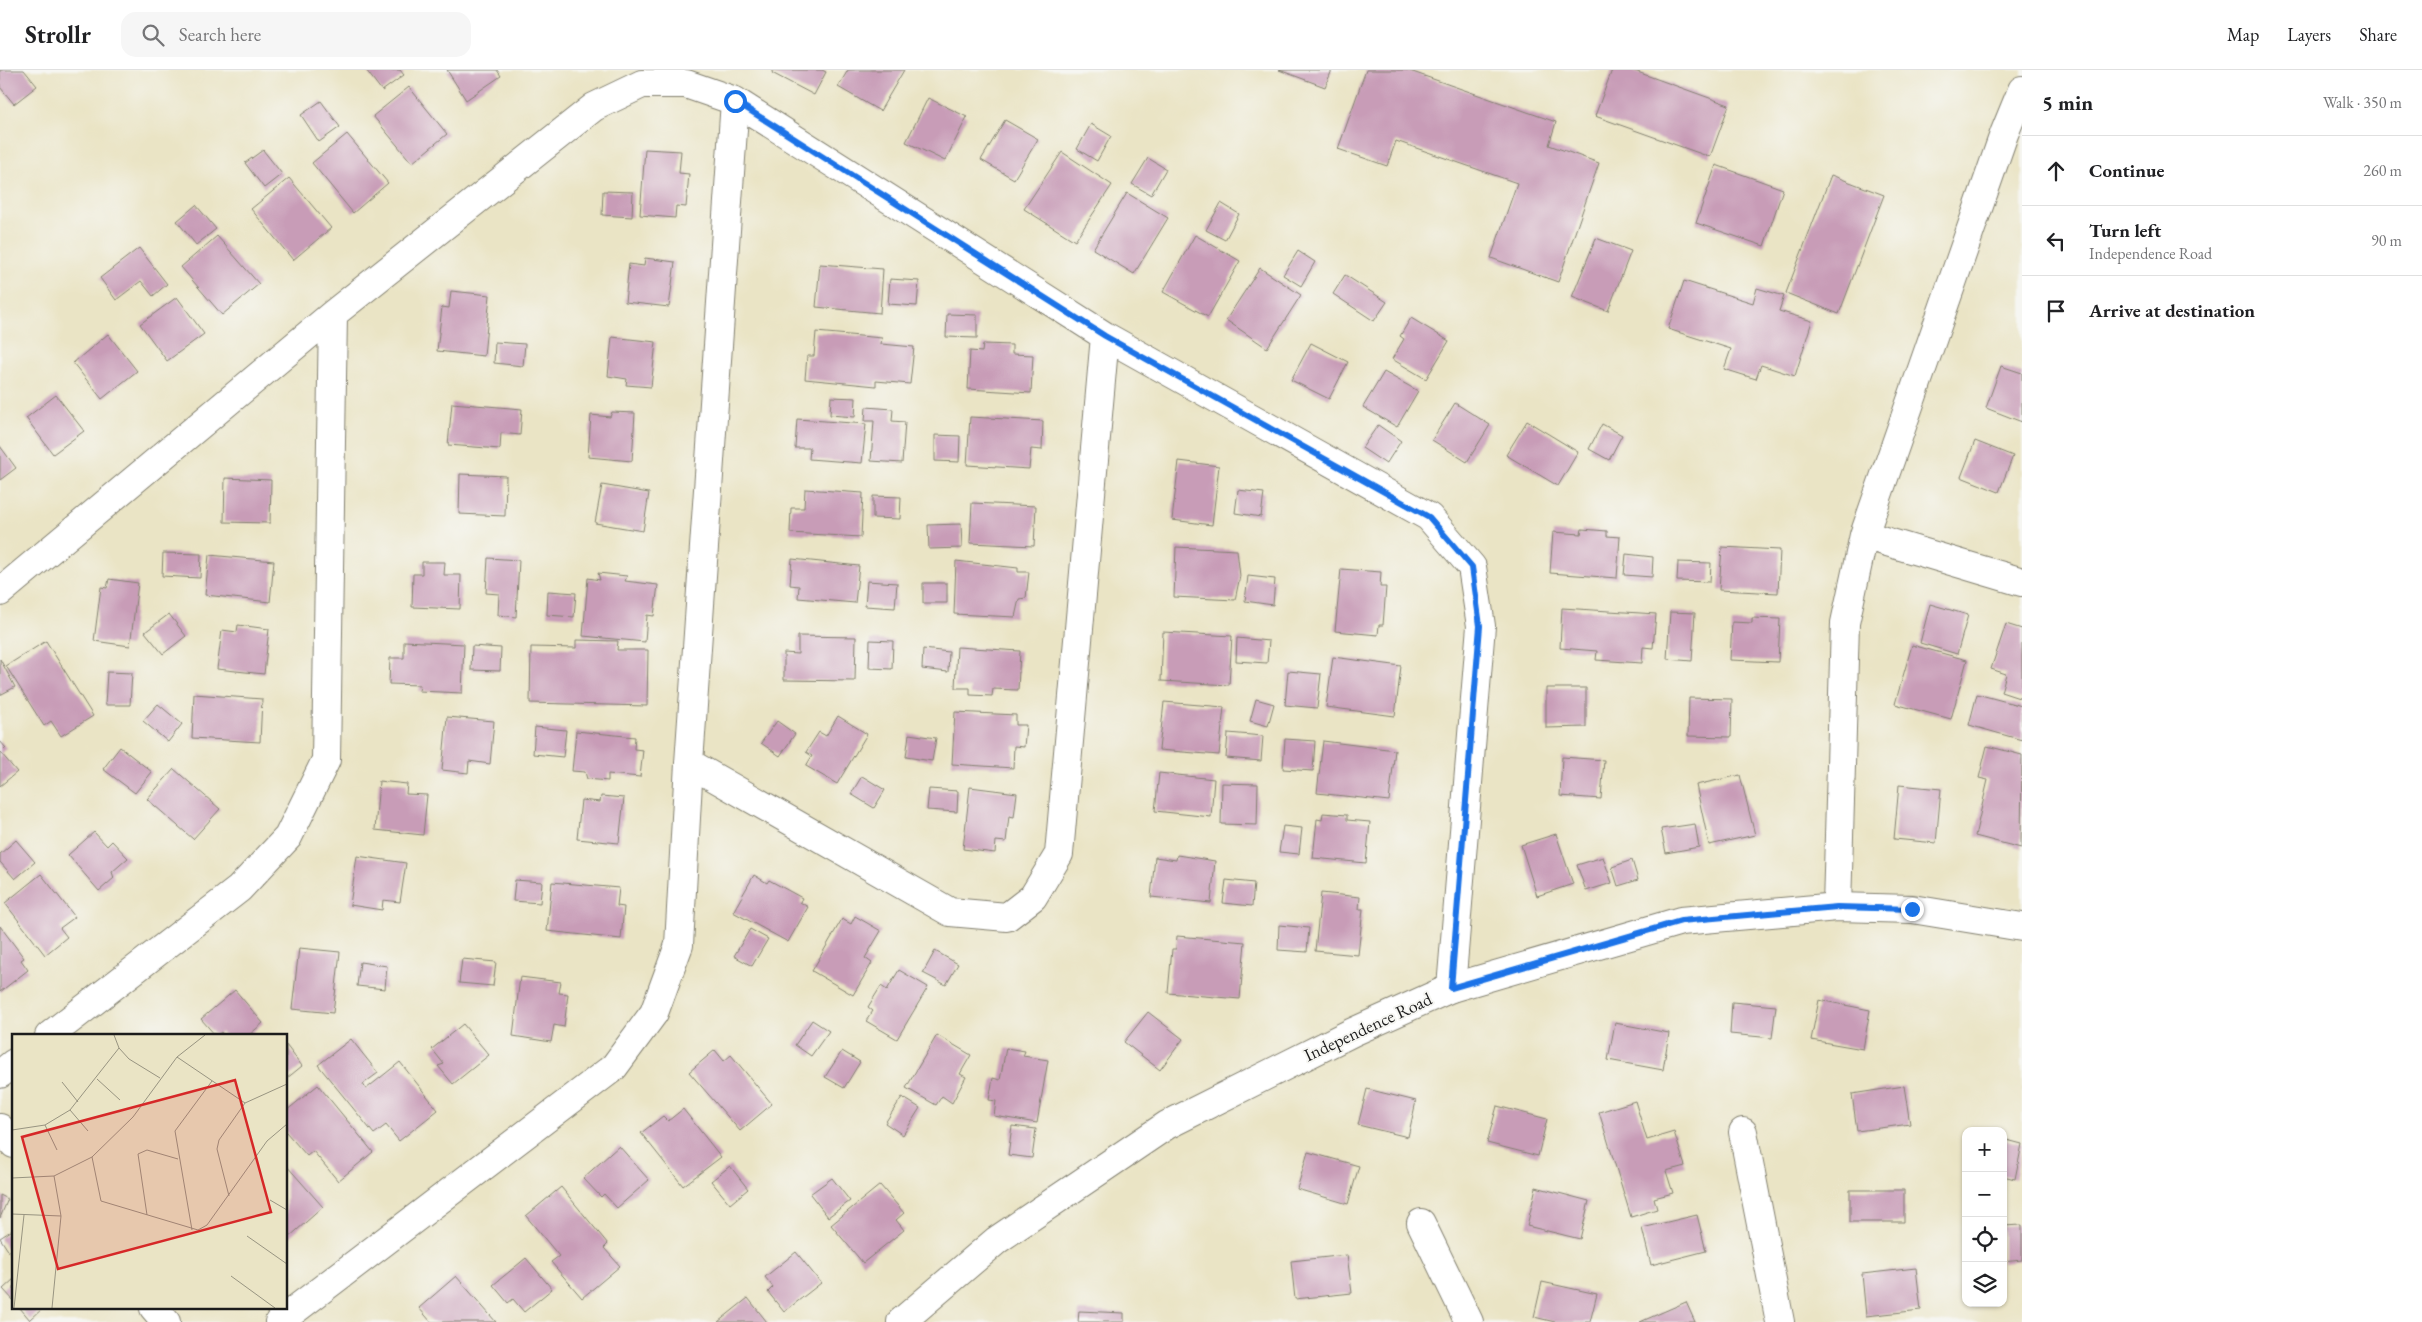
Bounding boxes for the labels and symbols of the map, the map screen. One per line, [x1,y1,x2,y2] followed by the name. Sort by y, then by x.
[724,90,747,113] route start
[1901,898,1924,921] route end
[1300,986,1436,1066] street label: Independence Road
[12,1034,288,1310] inset map

